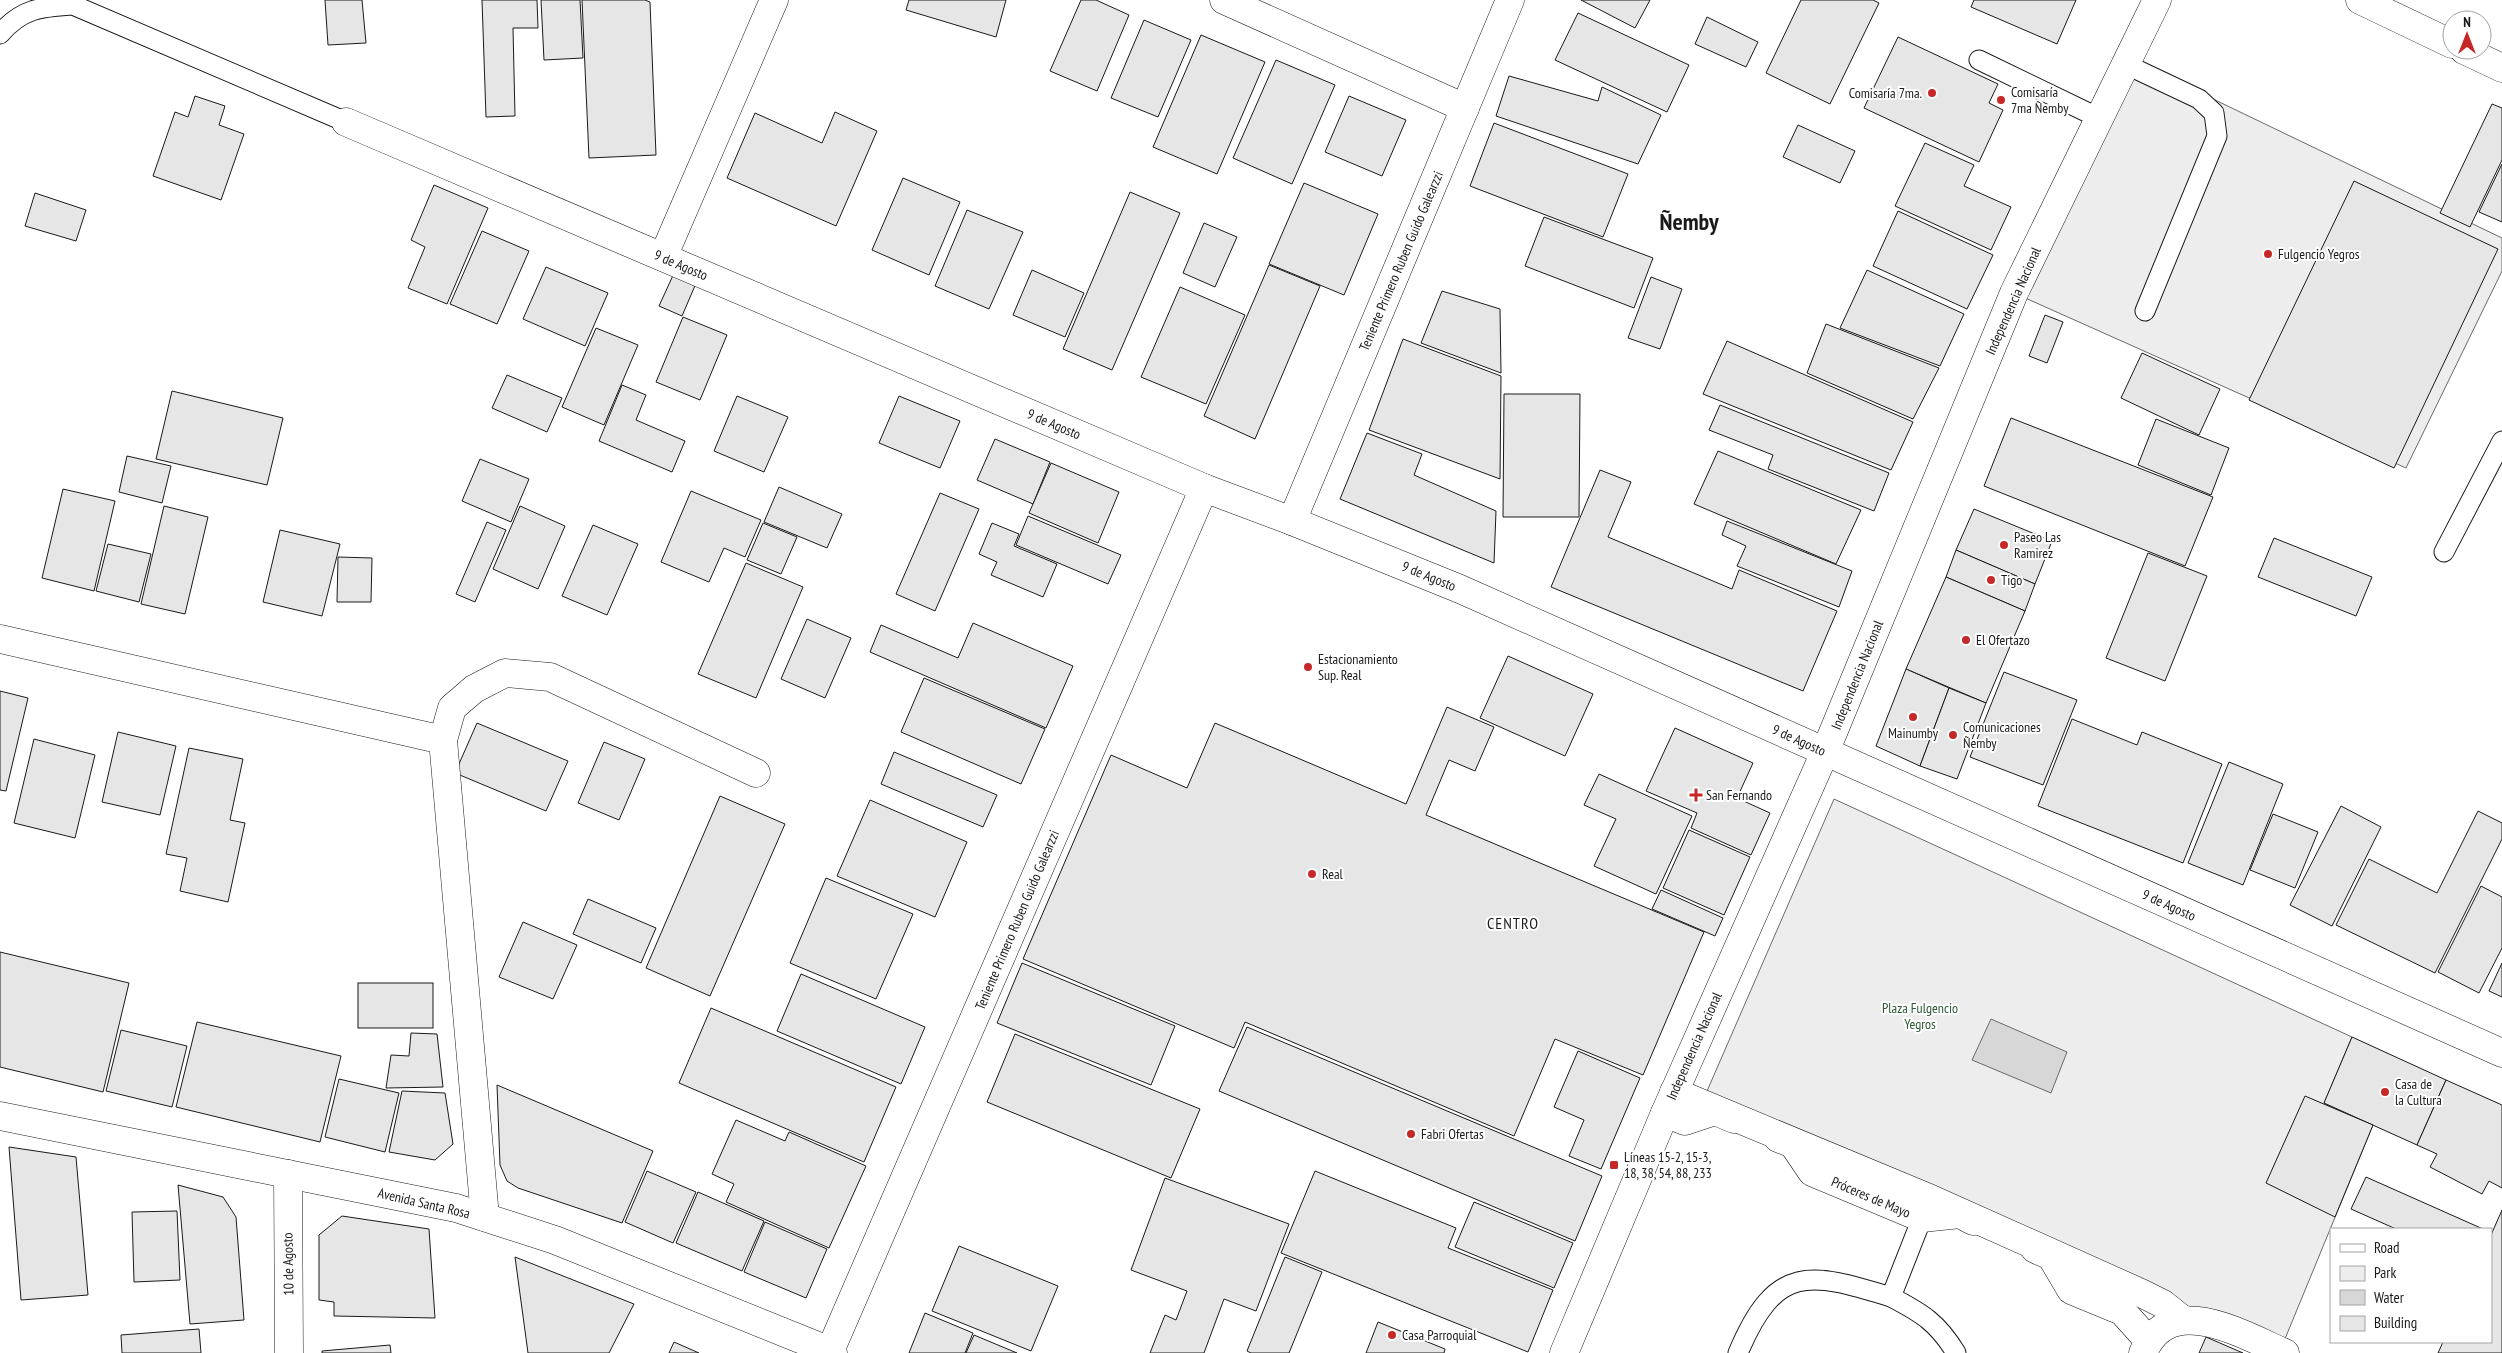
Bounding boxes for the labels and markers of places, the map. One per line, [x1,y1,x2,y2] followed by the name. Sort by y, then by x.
[2011,83,2069,117] place label: Comisaría 7ma Ñemby
[1849,84,1922,102] place label: Comisaría 7ma.
[1926,87,1938,99] marker: Comisaría 7ma.
[1995,94,2007,106] marker: Comisaría 7ma Ñemby
[2278,245,2360,263] place label: Fulgencio Yegros
[2262,248,2274,260] marker: Fulgencio Yegros
[2014,528,2061,562] place label: Paseo Las Ramirez
[1998,539,2010,551] marker: Paseo Las Ramirez
[2001,571,2022,589] place label: Tigo
[1985,574,1997,586] marker: Tigo
[1976,631,2030,649] place label: El Ofertazo
[1960,634,1972,646] marker: El Ofertazo
[1318,650,1398,684] place label: Estacionamiento Sup. Real
[1302,661,1314,673] marker: Estacionamiento Sup. Real
[1907,711,1919,723] marker: Mainumby
[1963,718,2041,752] place label: Comunicaciones Ñemby
[1888,724,1939,742] place label: Mainumby
[1947,729,1959,741] marker: Comunicaciones Ñemby
[1706,786,1772,804] place label: San Fernando
[1690,789,1702,801] marker: San Fernando
[1322,865,1344,883] place label: Real
[1306,868,1318,880] marker: Real
[2395,1075,2442,1109] place label: Casa de la Cultura
[2379,1086,2391,1098] marker: Casa de la Cultura
[1421,1125,1484,1143] place label: Fabri Ofertas
[1405,1128,1417,1140] marker: Fabri Ofertas
[1624,1148,1712,1182] place label: Líneas 15-2, 15-3, 18, 38, 54, 88, 233
[1608,1159,1620,1171] marker: Líneas 15-2, 15-3, 18, 38, 54, 88, 233
[1402,1326,1477,1344] place label: Casa Parroquial
[1386,1329,1398,1341] marker: Casa Parroquial

